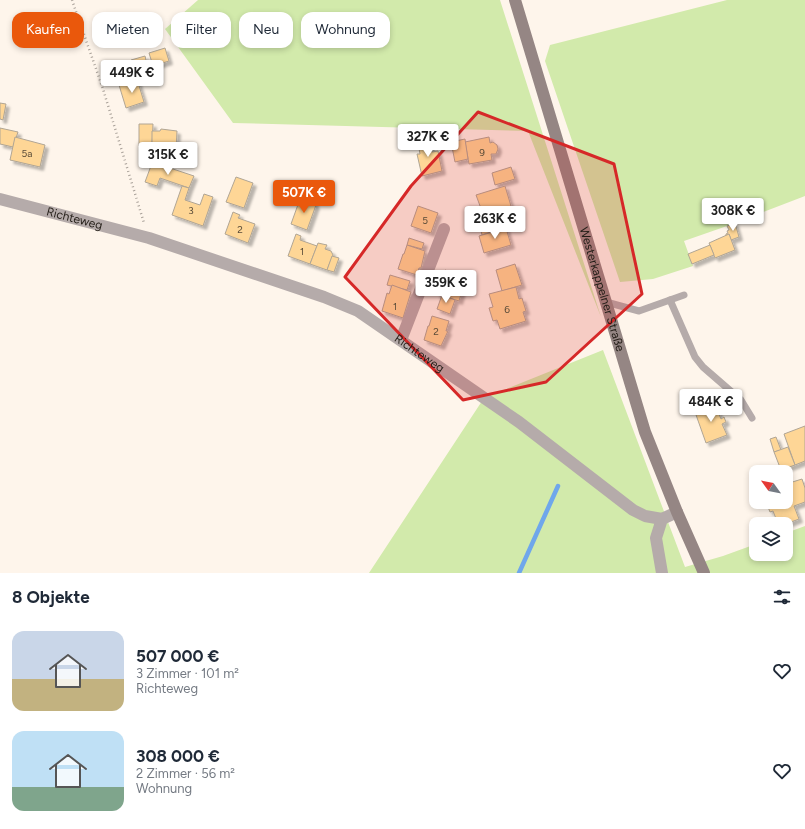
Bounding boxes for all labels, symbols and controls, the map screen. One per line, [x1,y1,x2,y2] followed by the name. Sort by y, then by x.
[12,12,84,48] chip: Kaufen
[92,12,163,48] chip: Mieten
[171,12,231,48] chip: Filter
[239,12,293,48] chip: Neu
[301,12,390,48] chip: Wohnung
[99,60,165,94] pin: 449K €
[110,65,154,80] text: 449K €
[395,124,461,158] pin: 327K €
[407,129,449,144] text: 327K €
[135,142,201,176] pin: 315K €
[479,146,485,159] house number: 9
[22,147,32,160] house number: 5a
[147,147,189,162] text: 315K €
[271,180,337,214] pin: 507K €
[282,185,326,200] text: 507K €
[700,198,766,232] pin: 308K €
[711,203,755,218] text: 308K €
[45,204,104,233] street label: Richteweg
[188,204,194,217] house number: 3
[462,206,528,240] pin: 263K €
[473,211,517,226] text: 263K €
[422,214,428,227] house number: 5
[237,223,243,236] house number: 2
[577,225,627,354] street label: Westerkappelner Straße
[300,245,304,258] house number: 1
[413,270,479,304] pin: 359K €
[424,275,468,290] text: 359K €
[393,300,397,313] house number: 1
[504,303,510,316] house number: 6
[433,325,439,338] house number: 2
[392,331,447,375] street label: Richteweg
[678,389,744,423] pin: 484K €
[688,394,734,409] text: 484K €
[749,465,793,509] north arrow
[749,465,793,561] map controls
[749,517,793,561] button: layers
[771,586,793,608] icon: filters
[12,587,90,607] text: 8 Objekte
[136,646,219,666] text: 507 000 €
[44,647,92,695] icon: home
[771,660,793,682] icon: heart
[136,666,239,681] text: 3 Zimmer · 101 m²
[136,681,198,696] text: Richteweg
[136,746,220,766] text: 308 000 €
[44,747,92,795] icon: home
[771,760,793,782] icon: heart
[136,766,235,781] text: 2 Zimmer · 56 m²
[136,781,192,796] text: Wohnung

